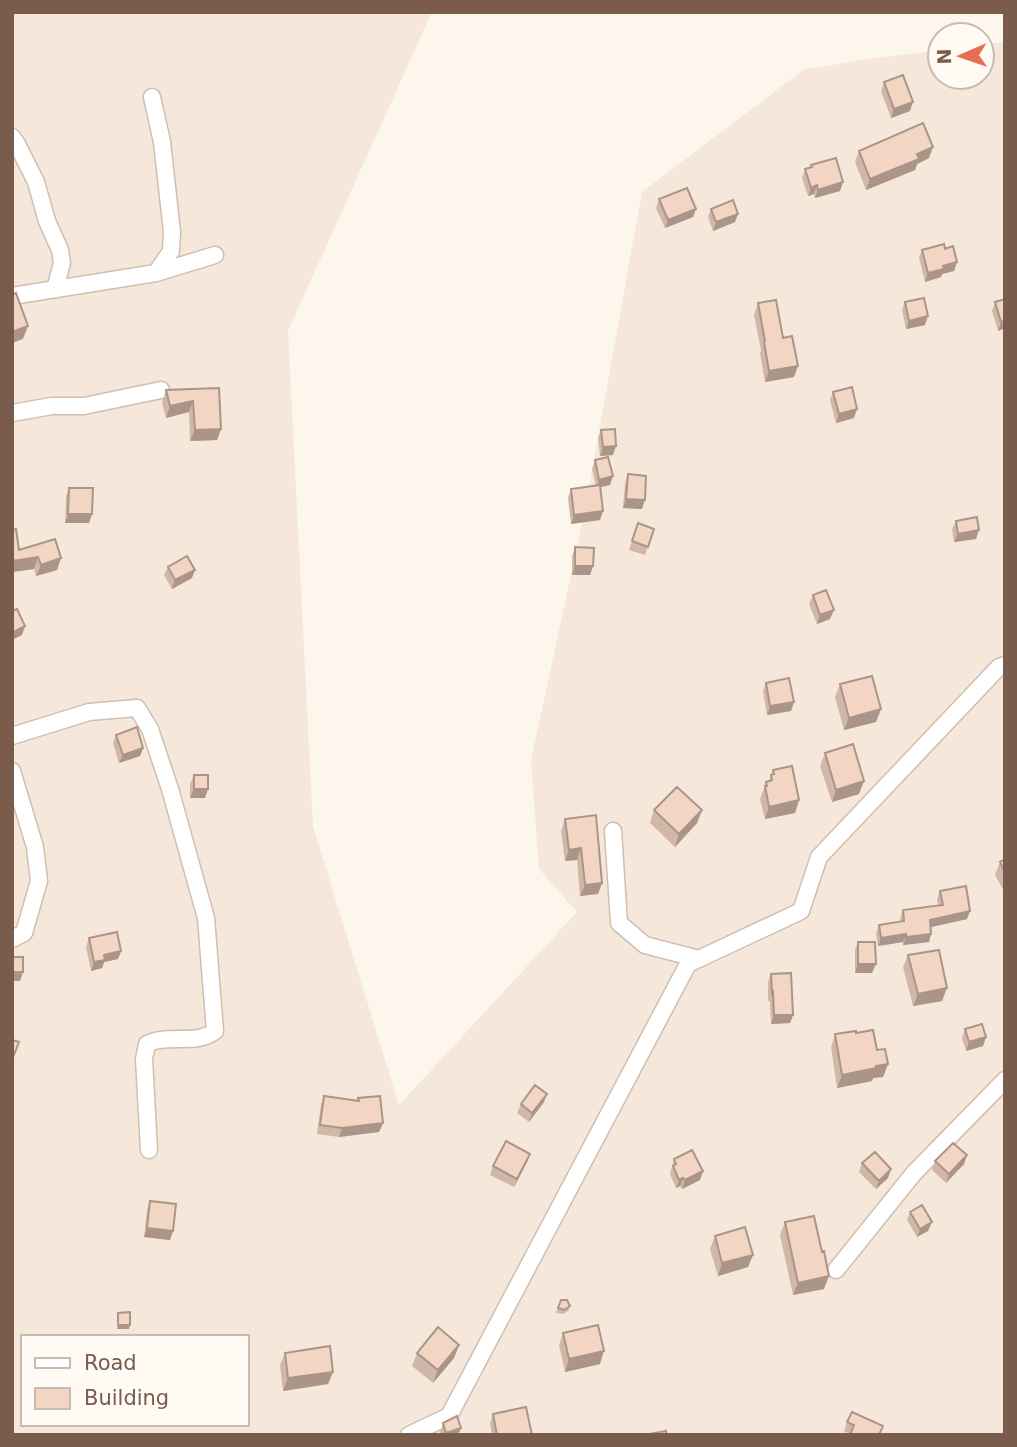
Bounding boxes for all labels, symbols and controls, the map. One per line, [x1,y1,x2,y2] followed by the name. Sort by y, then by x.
[926,21,996,91] north arrow
[933,48,955,65] text: N
[21,1335,248,1426] legend
[84,1351,137,1375] text: Road
[84,1386,169,1410] text: Building

